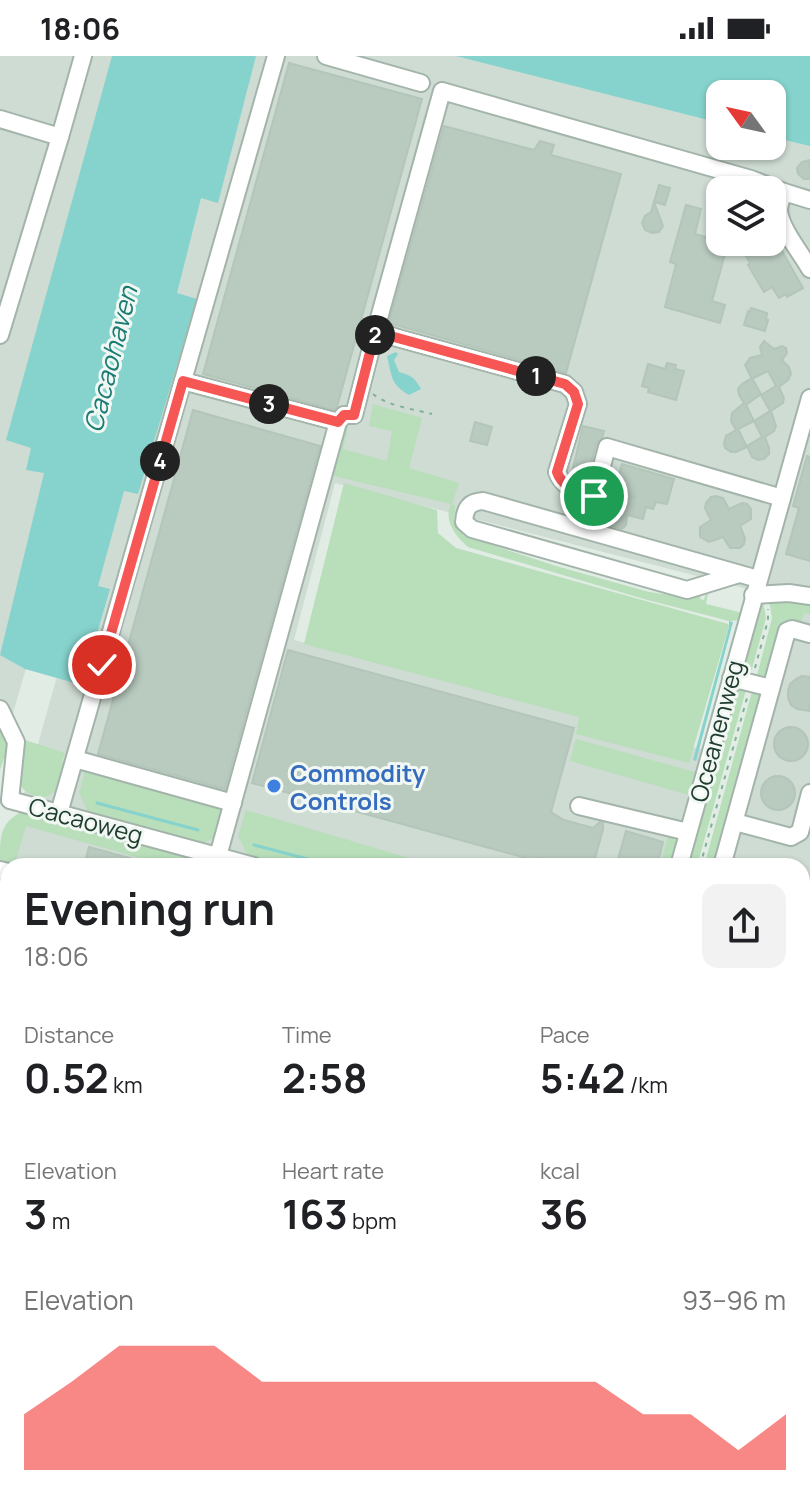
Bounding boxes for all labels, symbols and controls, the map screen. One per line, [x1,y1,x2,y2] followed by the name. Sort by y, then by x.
[40,8,120,49] text: 18:06
[706,80,786,160] north arrow
[706,80,786,256] map controls
[706,176,786,256] button: layers
[74,281,146,436] water label: Cacaohaven
[355,315,395,355] pin: 2
[368,320,382,350] text: 2
[516,356,556,396] pin: 1
[531,361,541,391] text: 1
[249,384,289,424] pin: 3
[263,389,275,419] text: 3
[140,441,180,481] pin: 4
[153,446,167,476] text: 4
[560,462,628,530] pin
[572,474,616,518] icon: arrive
[68,631,136,699] pin
[80,643,124,687] icon: check
[681,656,751,806] street label: Oceanenweg
[290,756,426,817] place label: Commodity Controls
[265,777,283,795] marker: Commodity Controls
[25,789,147,851] street label: Cacaoweg
[24,878,275,938] text: Evening run
[702,884,786,968] button: share
[24,938,89,974] text: 18:06
[24,1020,114,1050] text: Distance
[282,1020,332,1050] text: Time
[540,1020,590,1050] text: Pace
[24,1050,109,1105] text: 0.52
[282,1050,367,1105] text: 2:58
[540,1050,625,1105] text: 5:42
[109,1070,143,1100] text: km
[625,1070,668,1100] text: /km
[24,1156,117,1186] text: Elevation
[282,1156,384,1186] text: Heart rate
[540,1156,580,1186] text: kcal
[24,1186,47,1241] text: 3
[282,1186,348,1241] text: 163
[540,1186,588,1241] text: 36
[47,1206,70,1236] text: m
[348,1206,397,1236] text: bpm
[24,1282,134,1318] text: Elevation
[682,1282,786,1318] text: 93–96 m

